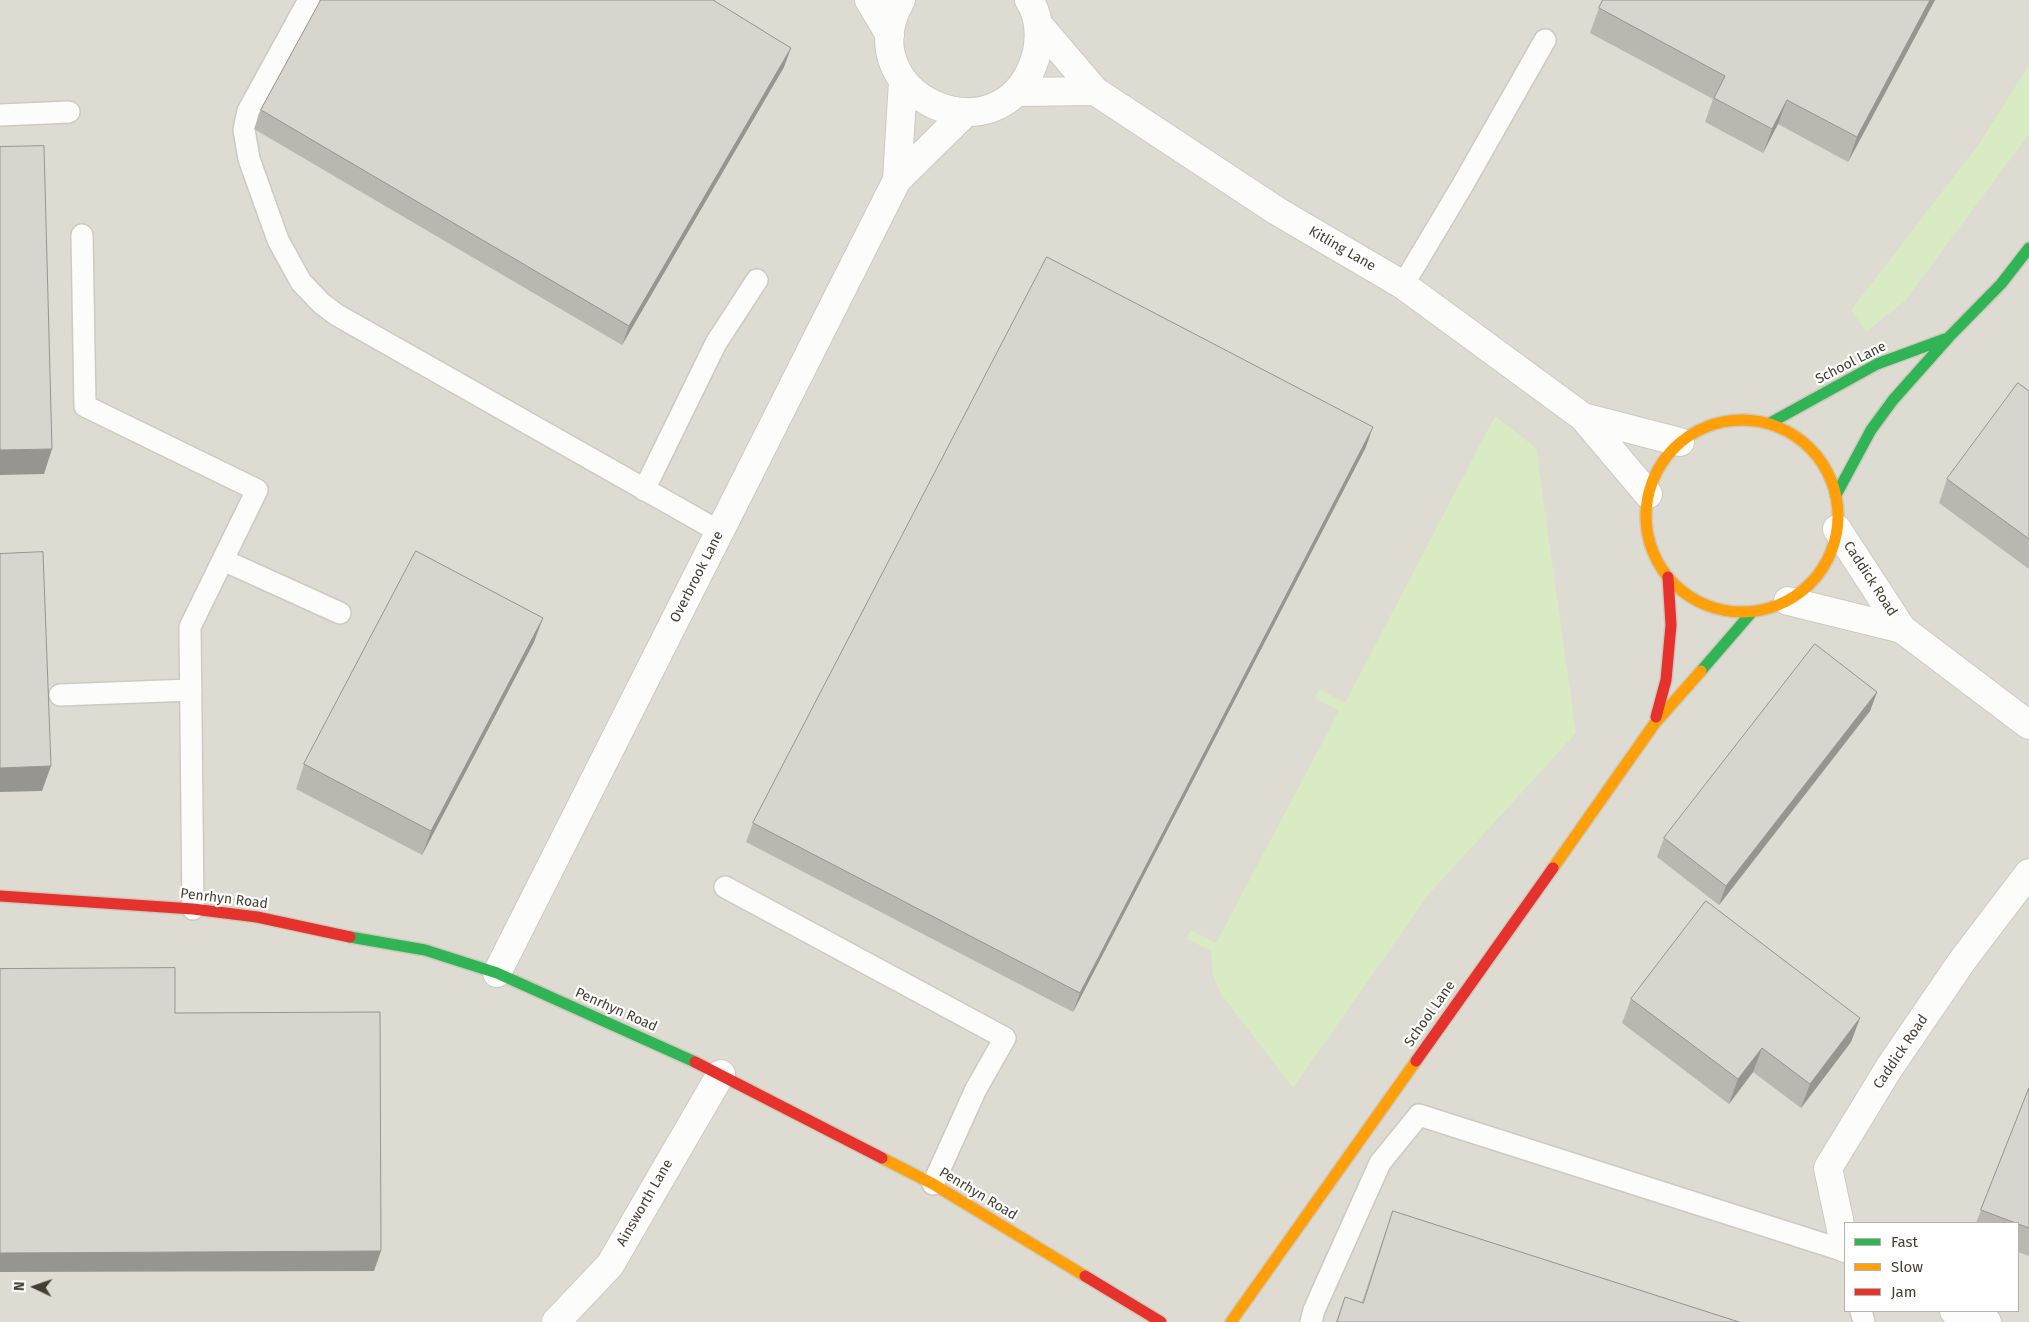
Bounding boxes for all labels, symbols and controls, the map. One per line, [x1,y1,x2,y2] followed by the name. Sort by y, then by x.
[1305,223,1379,275] street label: Kitling Lane
[1813,338,1889,388] street label: School Lane
[667,528,727,626] street label: Overbrook Lane
[1840,538,1900,620] street label: Caddick Road
[179,885,269,913] street label: Penrhyn Road
[1401,978,1459,1050] street label: School Lane
[572,984,660,1036] street label: Penrhyn Road
[1870,1012,1932,1092] street label: Caddick Road
[613,1157,677,1249] street label: Ainsworth Lane
[936,1164,1020,1224] street label: Penrhyn Road
[1844,1222,2019,1312] legend
[1891,1233,1918,1251] text: Fast
[1891,1258,1923,1276] text: Slow
[10,1262,60,1312] north arrow
[11,1281,28,1291] text: N
[1891,1283,1917,1301] text: Jam

